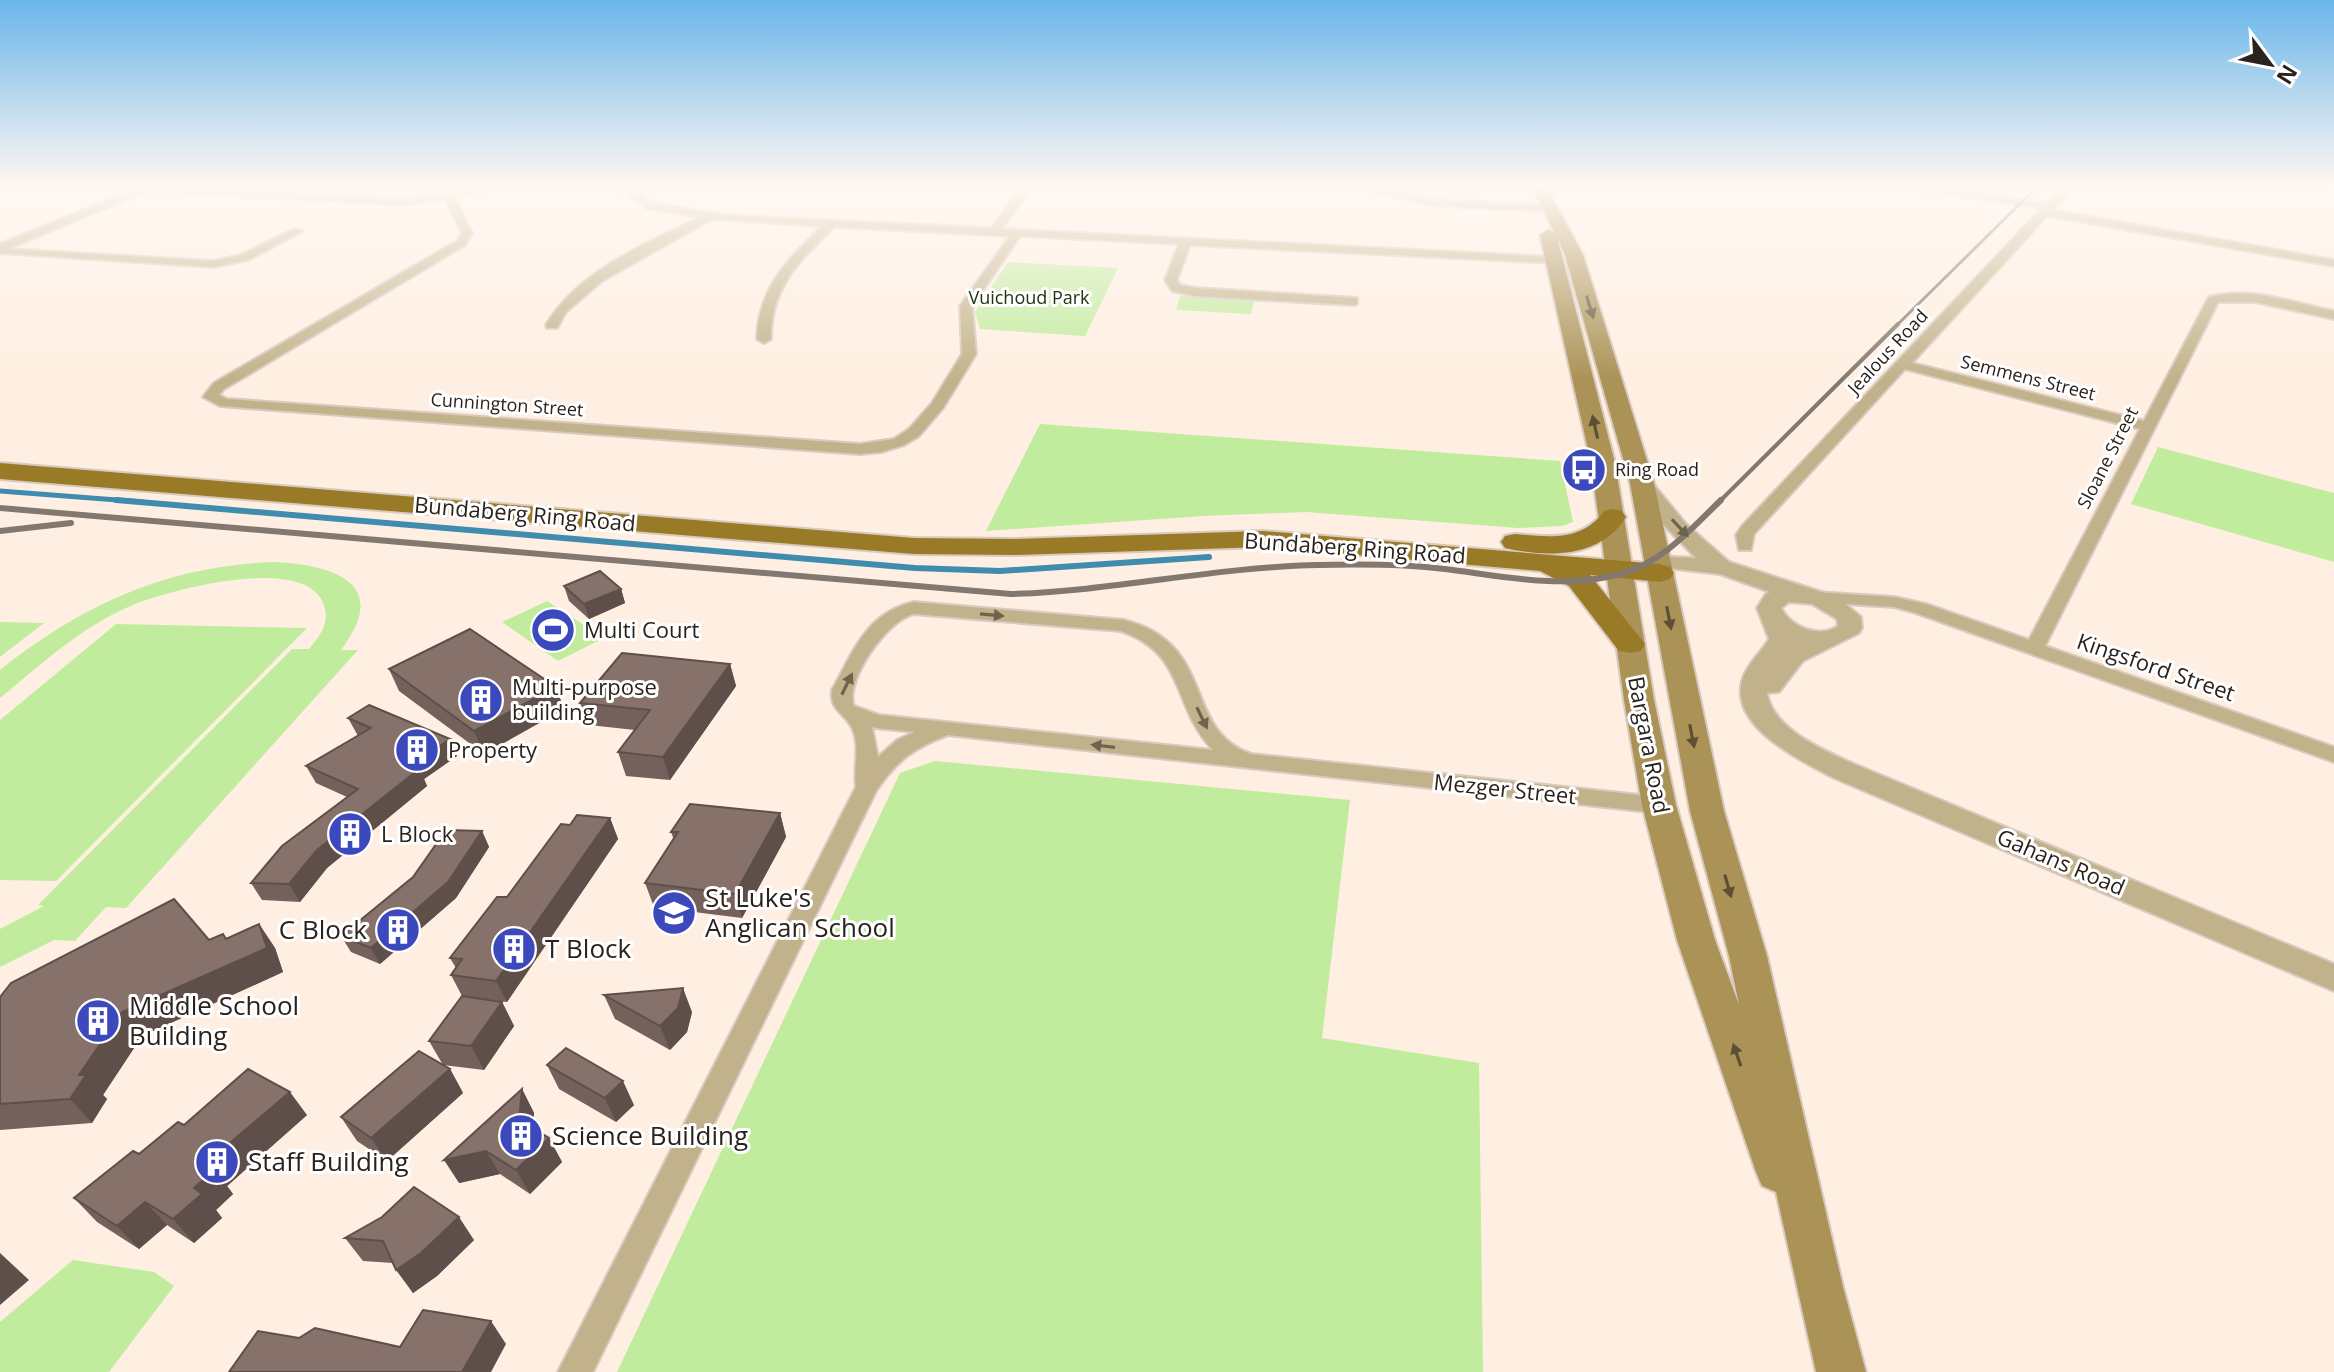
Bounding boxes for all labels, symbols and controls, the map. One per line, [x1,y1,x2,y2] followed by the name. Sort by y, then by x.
[2230,24,2310,104] north arrow
[2270,60,2305,91] text: N
[968,285,1090,309] park label: Vuichoud Park
[1584,296,1597,320] one-way arrow
[1840,304,1933,400] street label: Jealous Road
[1958,349,2098,405] street label: Semmens Street
[430,387,584,421] street label: Cunnington Street
[2071,402,2143,513] street label: Sloane Street
[1588,415,1600,440] one-way arrow
[1560,446,1608,494] bus stop icon: Ring Road
[1615,457,1699,481] place label: Ring Road
[413,488,637,538] street label: Bundaberg Ring Road
[1671,518,1689,537] one-way arrow
[1243,524,1467,570] street label: Bundaberg Ring Road
[1663,605,1675,630] one-way arrow
[529,606,577,654] sports icon: Multi Court
[980,608,1005,621] one-way arrow
[584,614,700,644] place label: Multi Court
[2073,625,2239,707] street label: Kingsford Street
[512,671,657,726] place label: Multi-purpose building
[840,672,854,695] one-way arrow
[1622,674,1678,816] street label: Bargara Road
[457,676,505,724] building icon: Multi-purpose building
[1195,706,1209,730] one-way arrow
[1686,724,1699,749] one-way arrow
[393,726,441,774] building icon: Property
[448,734,538,764] place label: Property
[1090,739,1115,752] one-way arrow
[1432,766,1578,810] street label: Mezger Street
[326,810,374,858] building icon: L Block
[381,818,454,848] place label: L Block
[1993,821,2130,901] street label: Gahans Road
[1722,874,1735,898] one-way arrow
[705,879,895,945] place label: St Luke's Anglican School
[650,889,698,937] school or university icon: St Luke's Anglican School
[374,906,422,954] building icon: C Block
[279,911,367,947] place label: C Block
[490,925,538,973] building icon: T Block
[545,930,632,966] place label: T Block
[129,987,299,1053] place label: Middle School Building
[74,997,122,1045] building icon: Middle School Building
[1730,1043,1742,1067] one-way arrow
[497,1112,545,1160] building icon: Science Building
[552,1117,748,1153] place label: Science Building
[193,1138,241,1186] building icon: Staff Building
[248,1143,409,1179] place label: Staff Building

